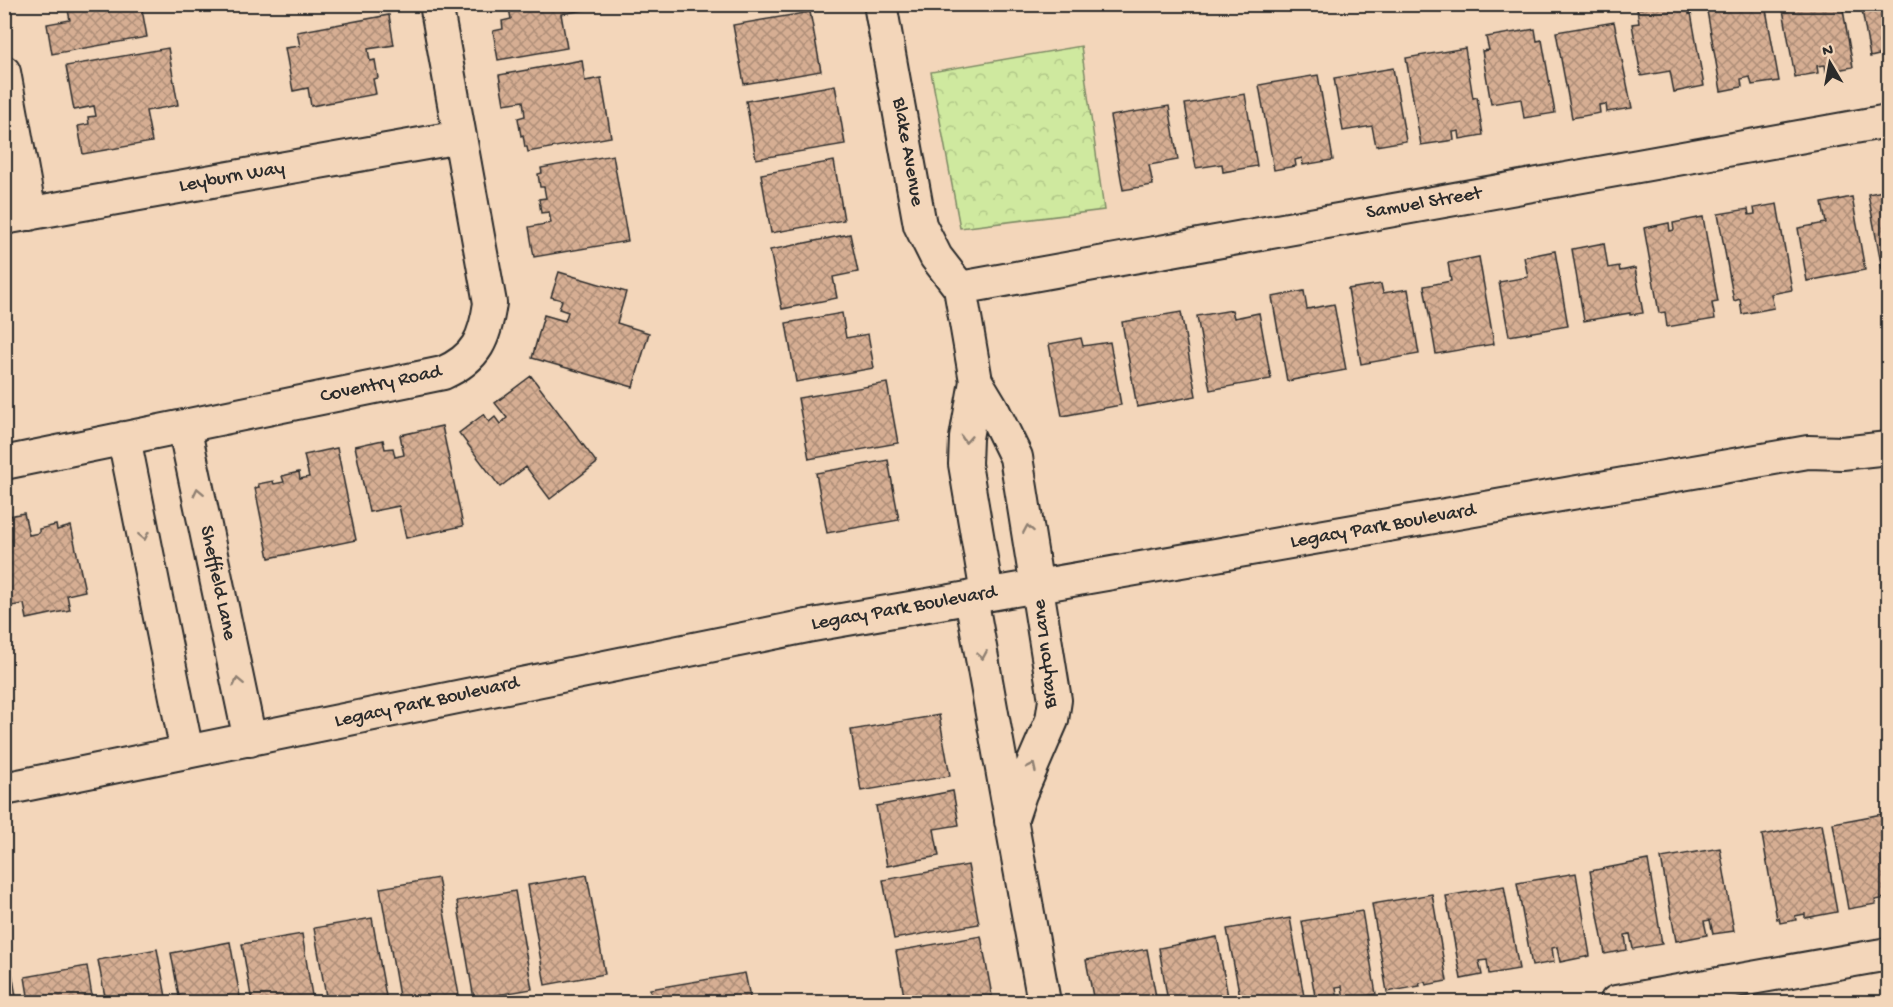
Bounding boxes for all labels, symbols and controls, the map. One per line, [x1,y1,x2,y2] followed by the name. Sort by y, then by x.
[1800,33,1860,93] north arrow
[1821,41,1835,62] text: N
[886,95,928,209] street label: Blake Avenue
[177,157,287,199] street label: Leyburn Way
[1365,182,1485,225] street label: Samuel Street
[318,360,446,409] street label: Coventry Road
[960,435,973,444] one-way arrow
[192,487,205,497] one-way arrow
[1289,499,1480,555] street label: Legacy Park Boulevard
[194,524,240,643] street label: Sheffield Lane
[1022,524,1035,534] one-way arrow
[137,531,150,541] one-way arrow
[810,581,1001,637] street label: Legacy Park Boulevard
[1029,598,1063,711] street label: Brayton Lane
[975,650,987,660] one-way arrow
[333,672,523,734] street label: Legacy Park Boulevard
[232,678,245,688] one-way arrow
[1025,762,1037,773] one-way arrow

